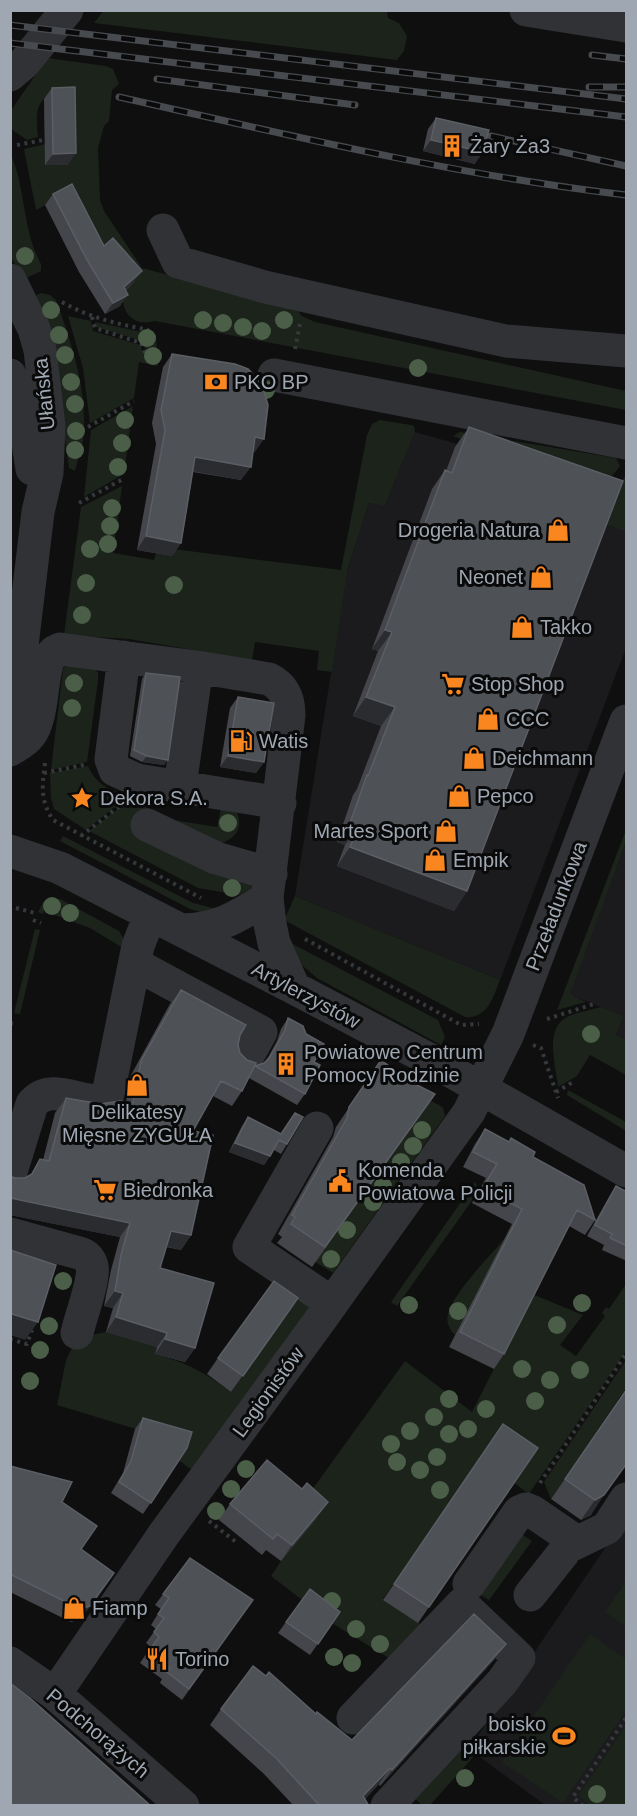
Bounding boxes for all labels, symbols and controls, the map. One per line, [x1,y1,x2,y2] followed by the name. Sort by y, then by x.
[439,133,465,159] building icon: Żary Ża3
[470,135,550,157] place label: Żary Ża3
[29,356,59,431] street label: Ułańska
[203,369,229,395] bank icon: PKO BP
[234,371,308,393] place label: PKO BP
[545,517,571,543] shop icon: Drogeria Natura
[398,519,541,541] place label: Drogeria Natura
[528,564,554,590] shop icon: Neonet
[459,566,523,588] place label: Neonet
[509,614,535,640] shop icon: Takko
[540,616,592,638] place label: Takko
[440,671,466,697] supermarket icon: Stop Shop
[471,673,564,695] place label: Stop Shop
[475,706,501,732] shop icon: CCC
[506,708,549,730] place label: CCC
[228,728,254,754] fuel station icon: Watis
[259,730,308,752] place label: Watis
[461,745,487,771] shop icon: Deichmann
[492,747,593,769] place label: Deichmann
[446,783,472,809] shop icon: Pepco
[69,785,95,811] place icon: Dekora S.A.
[477,785,534,807] place label: Pepco
[100,787,208,809] place label: Dekora S.A.
[433,818,459,844] shop icon: Martes Sport
[314,820,428,842] place label: Martes Sport
[521,837,591,974] street label: Przeładunkowa
[422,847,448,873] shop icon: Empik
[453,849,510,871] place label: Empik
[248,957,364,1033] street label: Artylerzystów
[304,1041,483,1086] place label: Powiatowe Centrum Pomocy Rodzinie
[273,1051,299,1077] building icon: Powiatowe Centrum Pomocy Rodzinie
[124,1072,150,1098] shop icon: Delikatesy Mięsne ZYGUŁA
[62,1101,213,1146] place label: Delikatesy Mięsne ZYGUŁA
[358,1159,513,1204] place label: Komenda Powiatowa Policji
[327,1168,353,1194] public building icon: Komenda Powiatowa Policji
[92,1177,118,1203] supermarket icon: Biedronka
[123,1179,214,1201] place label: Biedronka
[228,1342,308,1441] street label: Legionistów
[61,1595,87,1621] shop icon: Fiamp
[92,1597,148,1619] place label: Fiamp
[144,1646,170,1672] restaurant icon: Torino
[175,1648,229,1670] place label: Torino
[42,1684,154,1782] street label: Podchorążych
[463,1713,546,1758] place label: boisko piłkarskie
[551,1723,577,1749] sports icon: boisko piłkarskie

